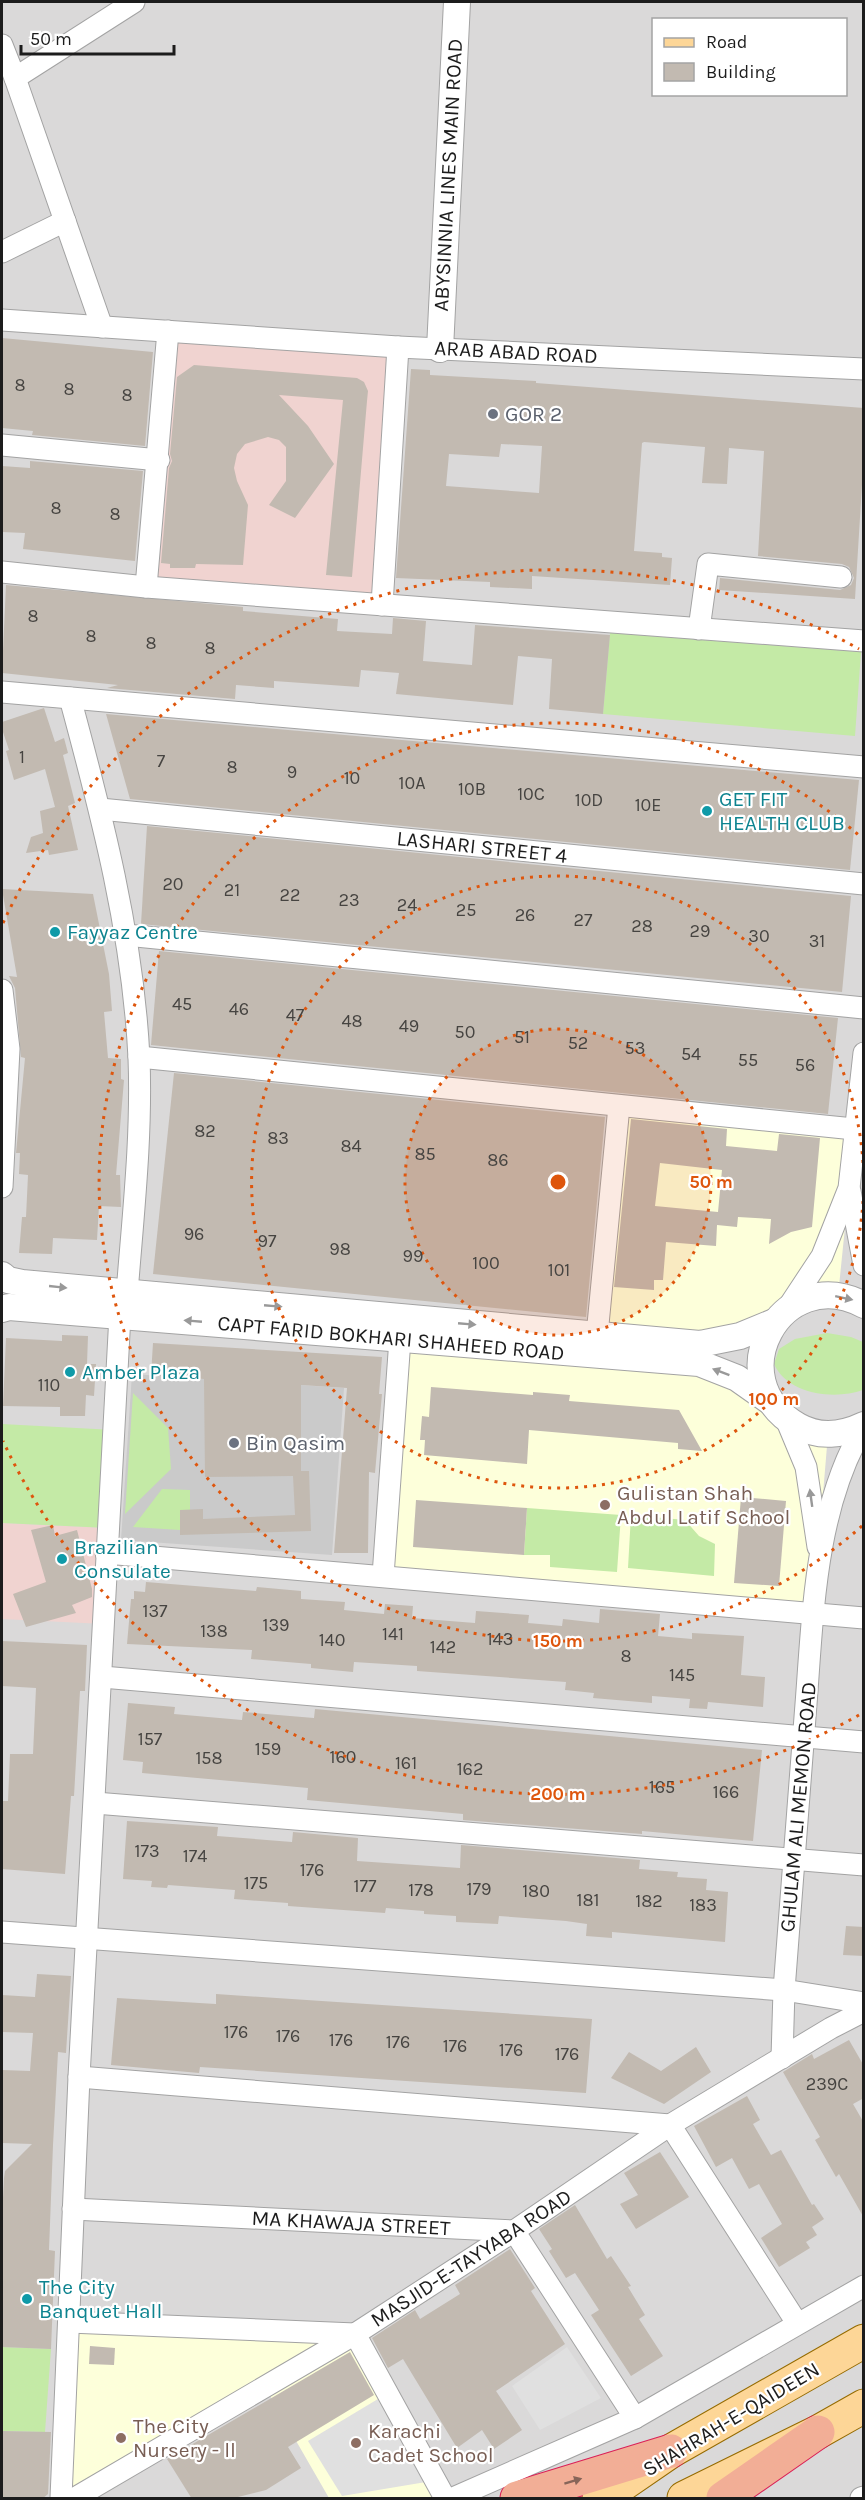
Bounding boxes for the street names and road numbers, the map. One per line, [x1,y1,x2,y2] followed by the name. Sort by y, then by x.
[429,38,467,312] street label: ABYSINNIA LINES MAIN ROAD
[434,336,598,368] street label: ARAB ABAD ROAD
[396,826,569,868] street label: LASHARI STREET 4
[216,1311,566,1365] street label: CAPT FARID BOKHARI SHAHEED ROAD
[775,1681,821,1933] street label: GHULAM ALI MEMON ROAD
[366,2184,576,2332] street label: MASJID-E-TAYYABA ROAD
[251,2206,451,2240] street label: MA KHAWAJA STREET
[638,2357,824,2481] street label: SHAHRAH-E-QAIDEEN

